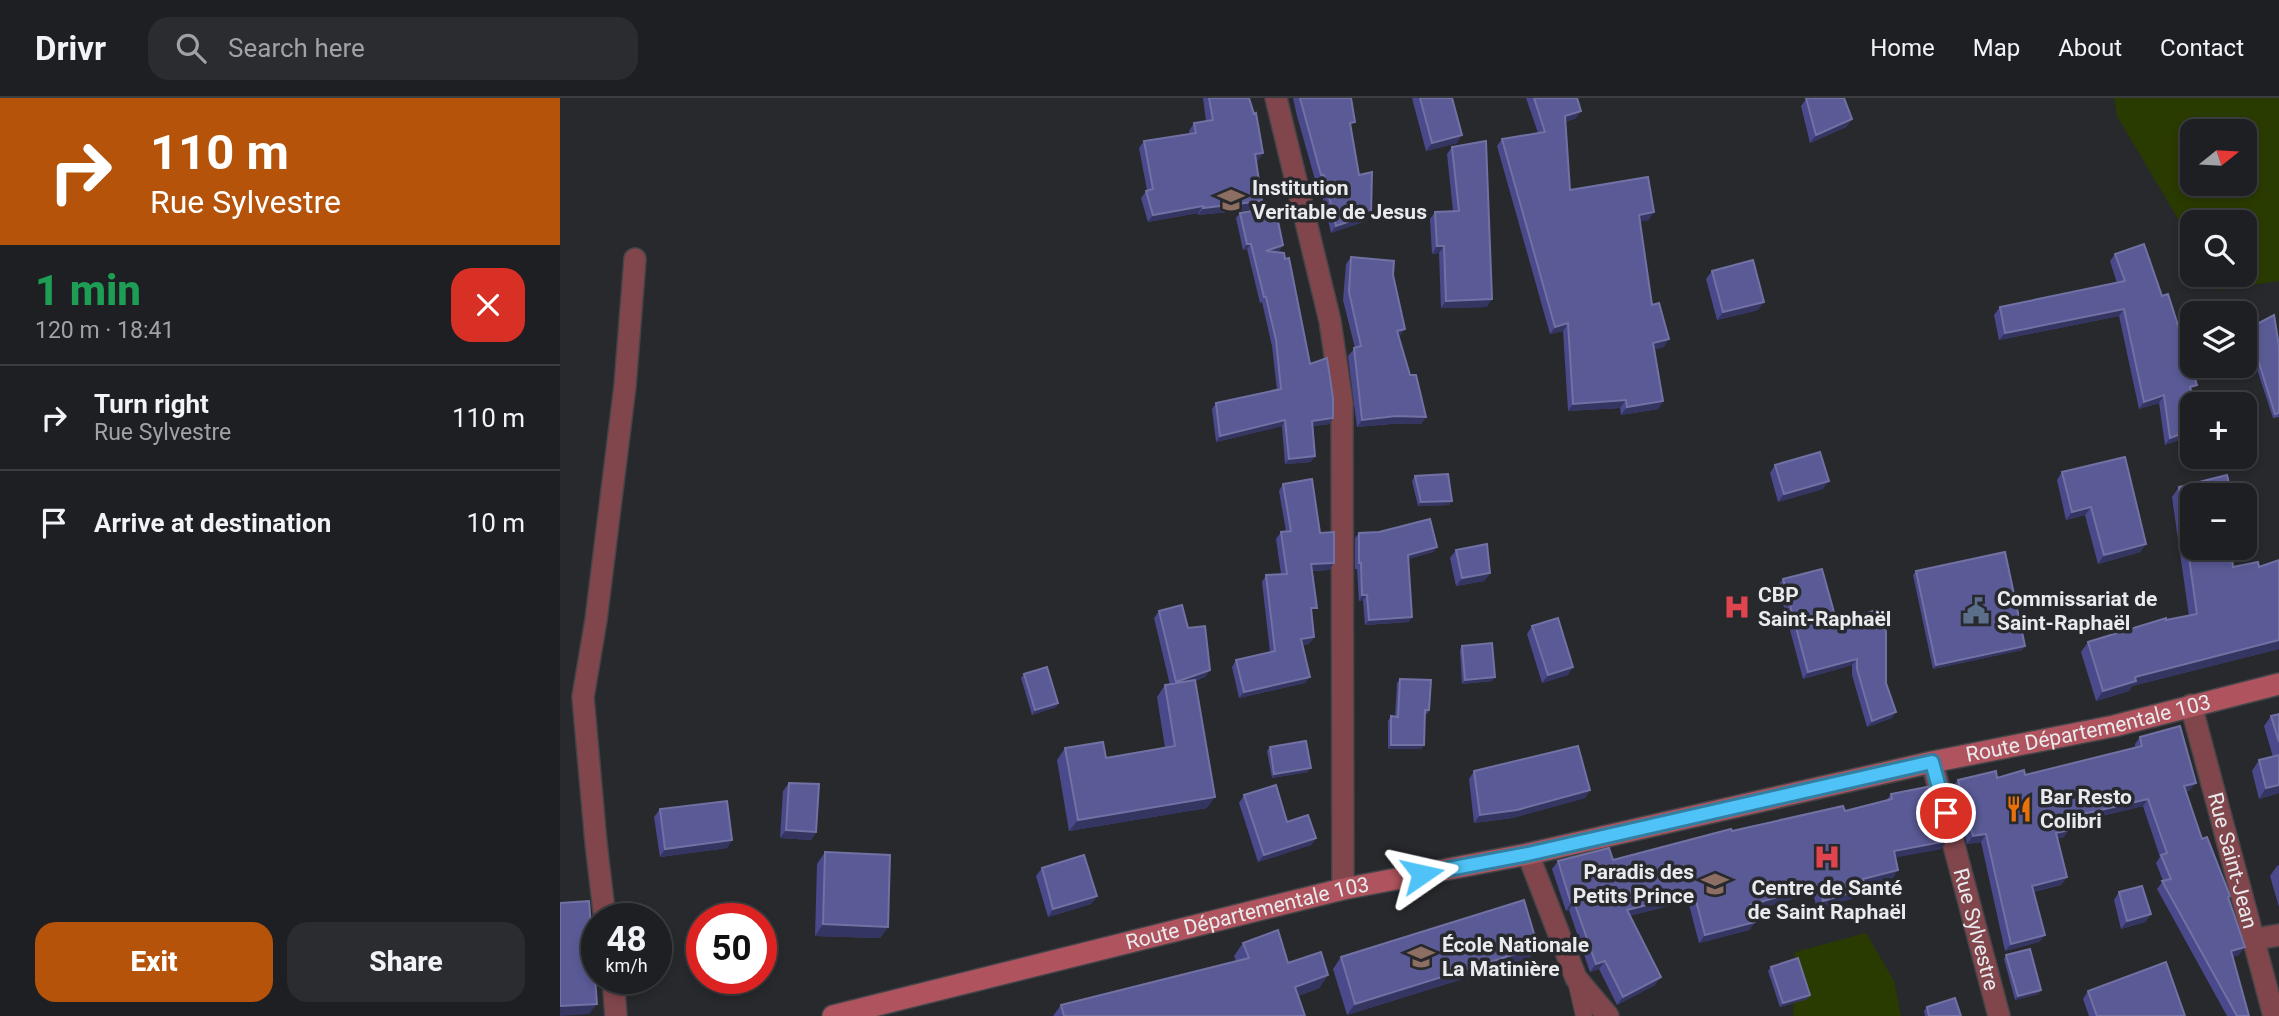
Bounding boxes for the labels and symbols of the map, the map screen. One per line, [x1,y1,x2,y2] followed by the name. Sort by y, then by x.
[2180,119,2258,196] north arrow
[1252,176,1427,224] place label: Institution Veritable de Jesus
[1216,185,1246,215] school or university icon: Institution Veritable de Jesus
[1758,583,1891,631] place label: CBP Saint-Raphaël
[1997,587,2157,635] place label: Commissariat de Saint-Raphaël
[1722,592,1752,622] hospital icon: CBP Saint-Raphaël
[1961,596,1991,626] public building icon: Commissariat de Saint-Raphaël
[1964,690,2213,767] street label: Route Départementale 103
[1916,783,1976,843] pin
[2040,785,2132,833] place label: Bar Resto Colibri
[2203,790,2262,931] street label: Rue Saint-Jean
[2004,794,2034,824] restaurant icon: Bar Resto Colibri
[1385,837,1459,911] position arrow
[1812,842,1842,872] hospital icon: Centre de Santé de Saint Raphaël
[1573,860,1694,908] place label: Paradis des Petits Prince
[1949,866,2004,993] street label: Rue Sylvestre
[1700,869,1730,899] school or university icon: Paradis des Petits Prince
[1123,872,1371,955] street label: Route Départementale 103
[1748,876,1906,924] place label: Centre de Santé de Saint Raphaël
[686,903,777,994] speed limit sign: 50
[1442,933,1589,981] place label: École Nationale La Matinière
[1406,942,1436,972] school or university icon: École Nationale La Matinière

